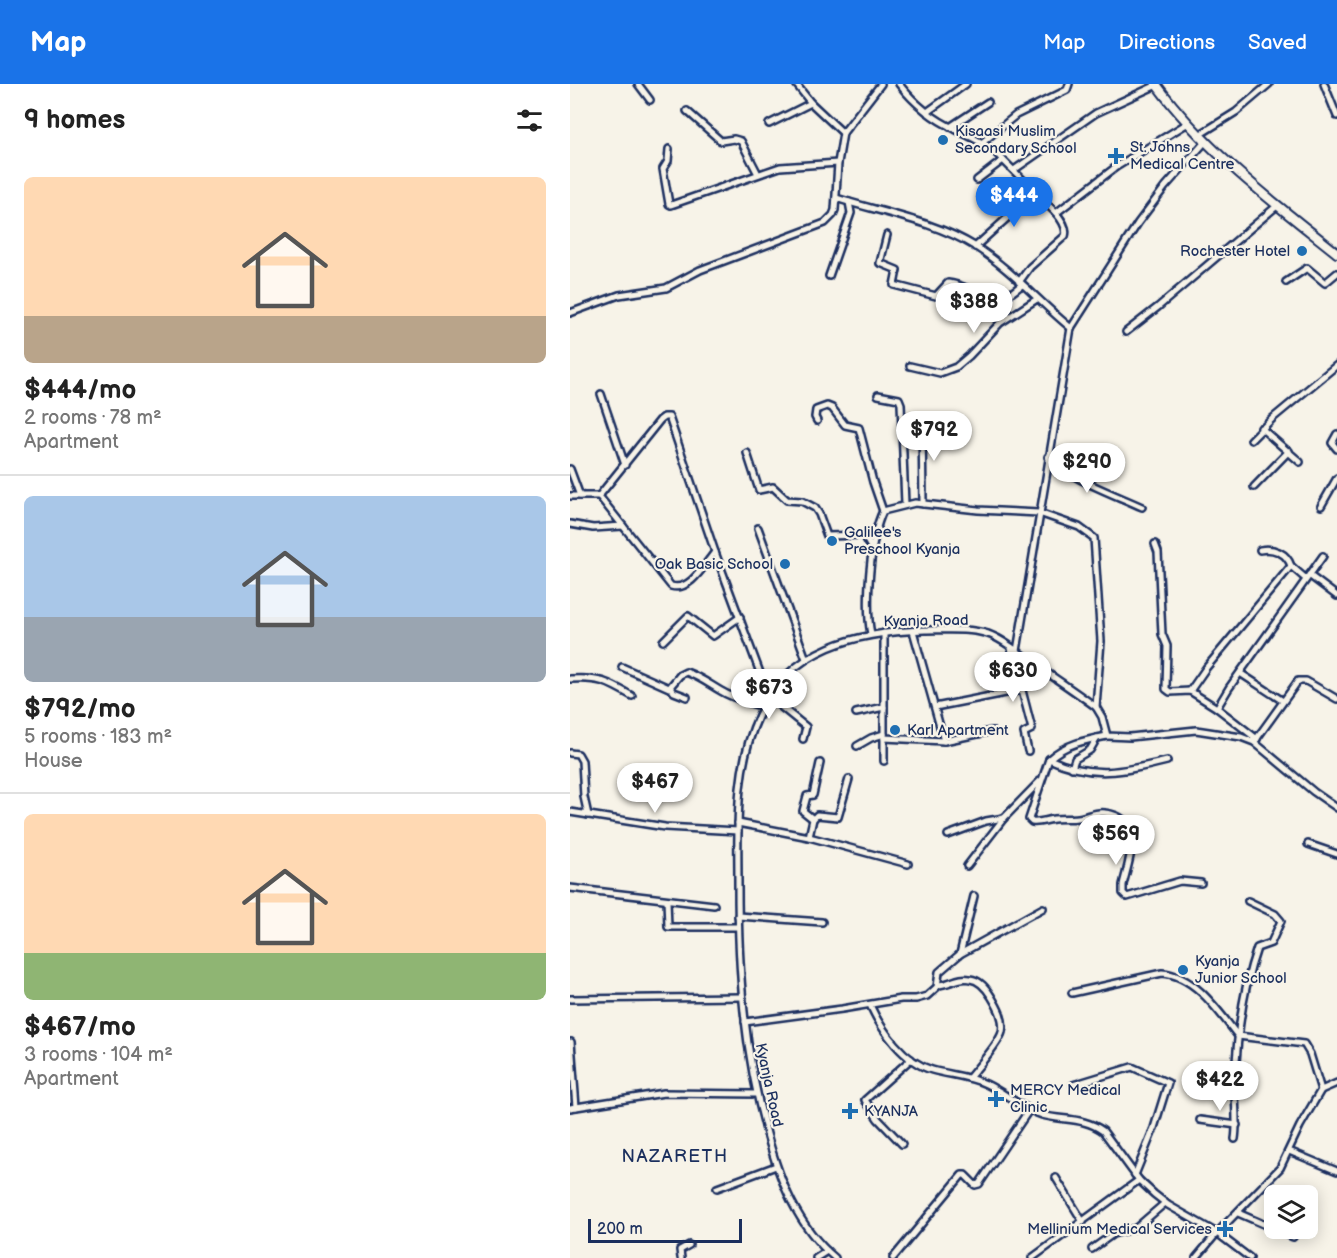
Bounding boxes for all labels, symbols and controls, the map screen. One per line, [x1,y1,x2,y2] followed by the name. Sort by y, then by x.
[30,26,86,59] text: Map
[1043,30,1086,55] text: Map
[1119,30,1215,55] text: Directions
[1248,30,1307,55] text: Saved
[513,104,546,137] icon: filters
[24,105,125,136] text: 9 homes
[955,122,1076,158] place label: Kisaasi Muslim Secondary School
[936,133,950,147] marker: Kisaasi Muslim Secondary School
[1130,138,1235,174] place label: St. Johns Medical Centre
[1107,147,1125,165] marker: St. Johns Medical Centre
[978,177,1050,228] pin: $444
[990,184,1038,208] text: $444
[231,216,339,324] icon: home
[1180,242,1290,261] place label: Rochester Hotel
[1295,244,1309,258] marker: Rochester Hotel
[938,283,1010,334] pin: $388
[950,290,998,314] text: $388
[24,375,136,406] text: $444/mo
[24,406,162,430] text: 2 rooms · 78 m²
[898,411,970,462] pin: $792
[910,418,958,442] text: $792
[24,430,119,454] text: Apartment
[1051,443,1123,494] pin: $290
[1062,450,1112,474] text: $290
[844,523,960,559] place label: Galilee's Preschool Kyanja
[825,534,839,548] marker: Galilee's Preschool Kyanja
[231,535,339,643] icon: home
[655,555,773,574] place label: Oak Basic School
[778,557,792,571] marker: Oak Basic School
[883,611,969,631] street label: Kyanja Road
[977,652,1049,703] pin: $630
[988,659,1038,683] text: $630
[733,669,805,720] pin: $673
[745,676,793,700] text: $673
[24,694,135,725] text: $792/mo
[907,721,1009,740] place label: Karl Apartment
[888,723,902,737] marker: Karl Apartment
[24,725,172,749] text: 5 rooms · 183 m²
[24,749,83,773] text: House
[619,763,691,814] pin: $467
[631,770,679,794] text: $467
[1080,815,1152,866] pin: $569
[1092,822,1140,846] text: $569
[231,853,339,961] icon: home
[1195,952,1287,988] place label: Kyanja Junior School
[1176,963,1190,977] marker: Kyanja Junior School
[24,1012,136,1043] text: $467/mo
[751,1041,787,1129] street label: Kyanja Road
[24,1043,173,1067] text: 3 rooms · 104 m²
[1184,1061,1256,1112] pin: $422
[24,1067,119,1091] text: Apartment
[1196,1068,1244,1092] text: $422
[1010,1081,1121,1117] place label: MERCY Medical Clinic
[987,1090,1005,1108] marker: MERCY Medical Clinic
[841,1102,859,1120] marker: KYANJA
[864,1102,919,1121] place label: KYANJA
[621,1146,729,1167] district label: NAZARETH
[1264,1185,1318,1239] map controls
[1264,1185,1318,1239] button: layers
[588,1216,742,1244] scale bar
[597,1220,643,1239] text: 200 m
[1027,1220,1213,1239] place label: Mellinium Medical Services
[1216,1220,1234,1238] marker: Mellinium Medical Services

